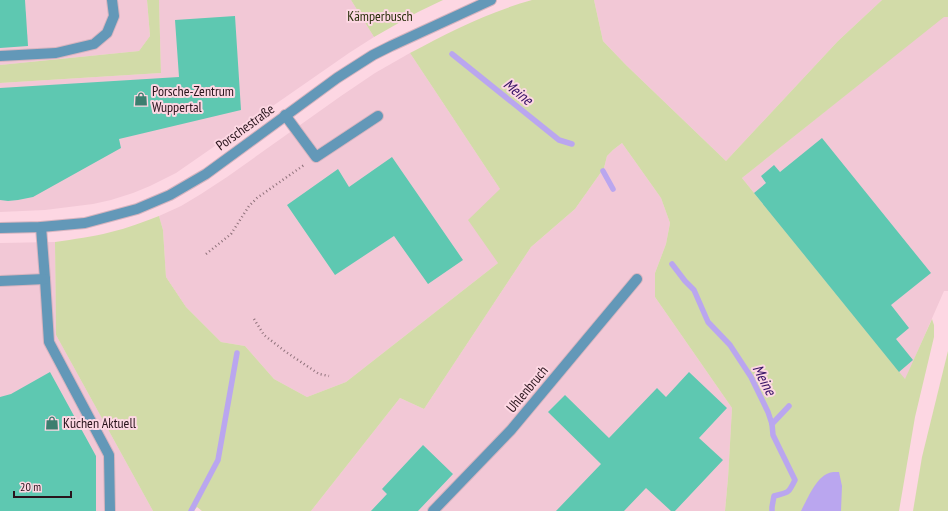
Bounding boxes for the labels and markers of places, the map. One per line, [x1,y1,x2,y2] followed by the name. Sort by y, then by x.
[152,82,234,116] place label: Porsche-Zentrum Wuppertal
[133,91,149,107] shop icon: Porsche-Zentrum Wuppertal
[63,414,137,432] place label: Küchen Aktuell
[44,415,60,431] shop icon: Küchen Aktuell

